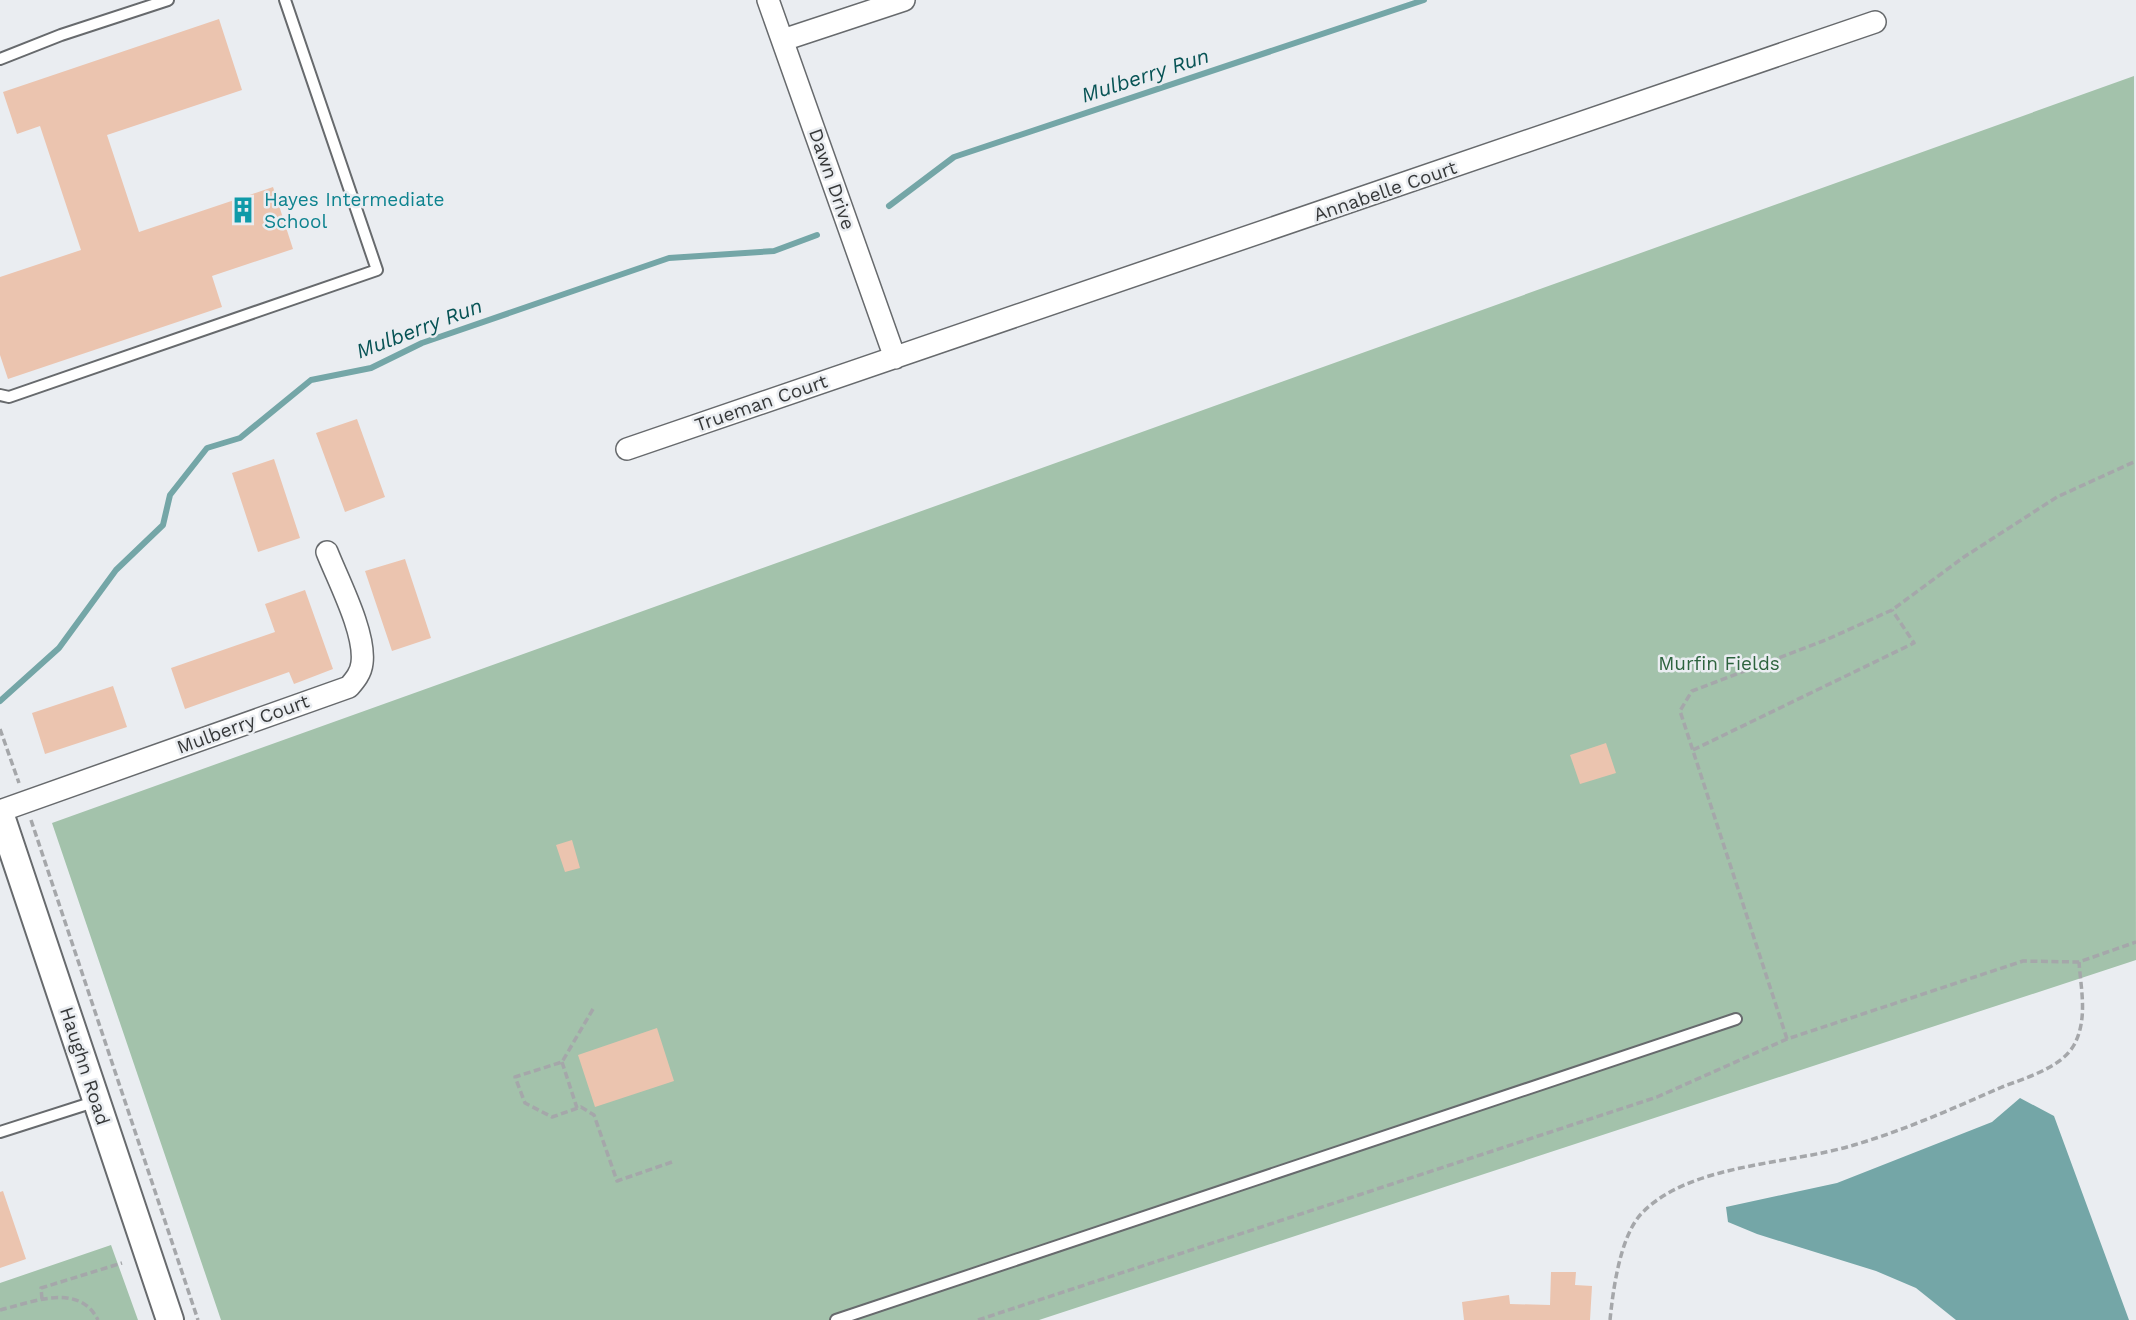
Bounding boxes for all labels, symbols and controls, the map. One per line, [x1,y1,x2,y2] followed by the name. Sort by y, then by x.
[1078,43,1212,107] water label: Mulberry Run
[804,125,860,233] street label: Dawn Drive
[1310,156,1460,226] street label: Annabelle Court
[264,188,444,233] place label: Hayes Intermediate School
[228,195,258,225] building icon: Hayes Intermediate School
[352,292,486,364] water label: Mulberry Run
[692,369,830,437] street label: Trueman Court
[1658,652,1780,675] park label: Murfin Fields
[174,689,312,759] street label: Mulberry Court
[55,1004,115,1128] street label: Haughn Road

